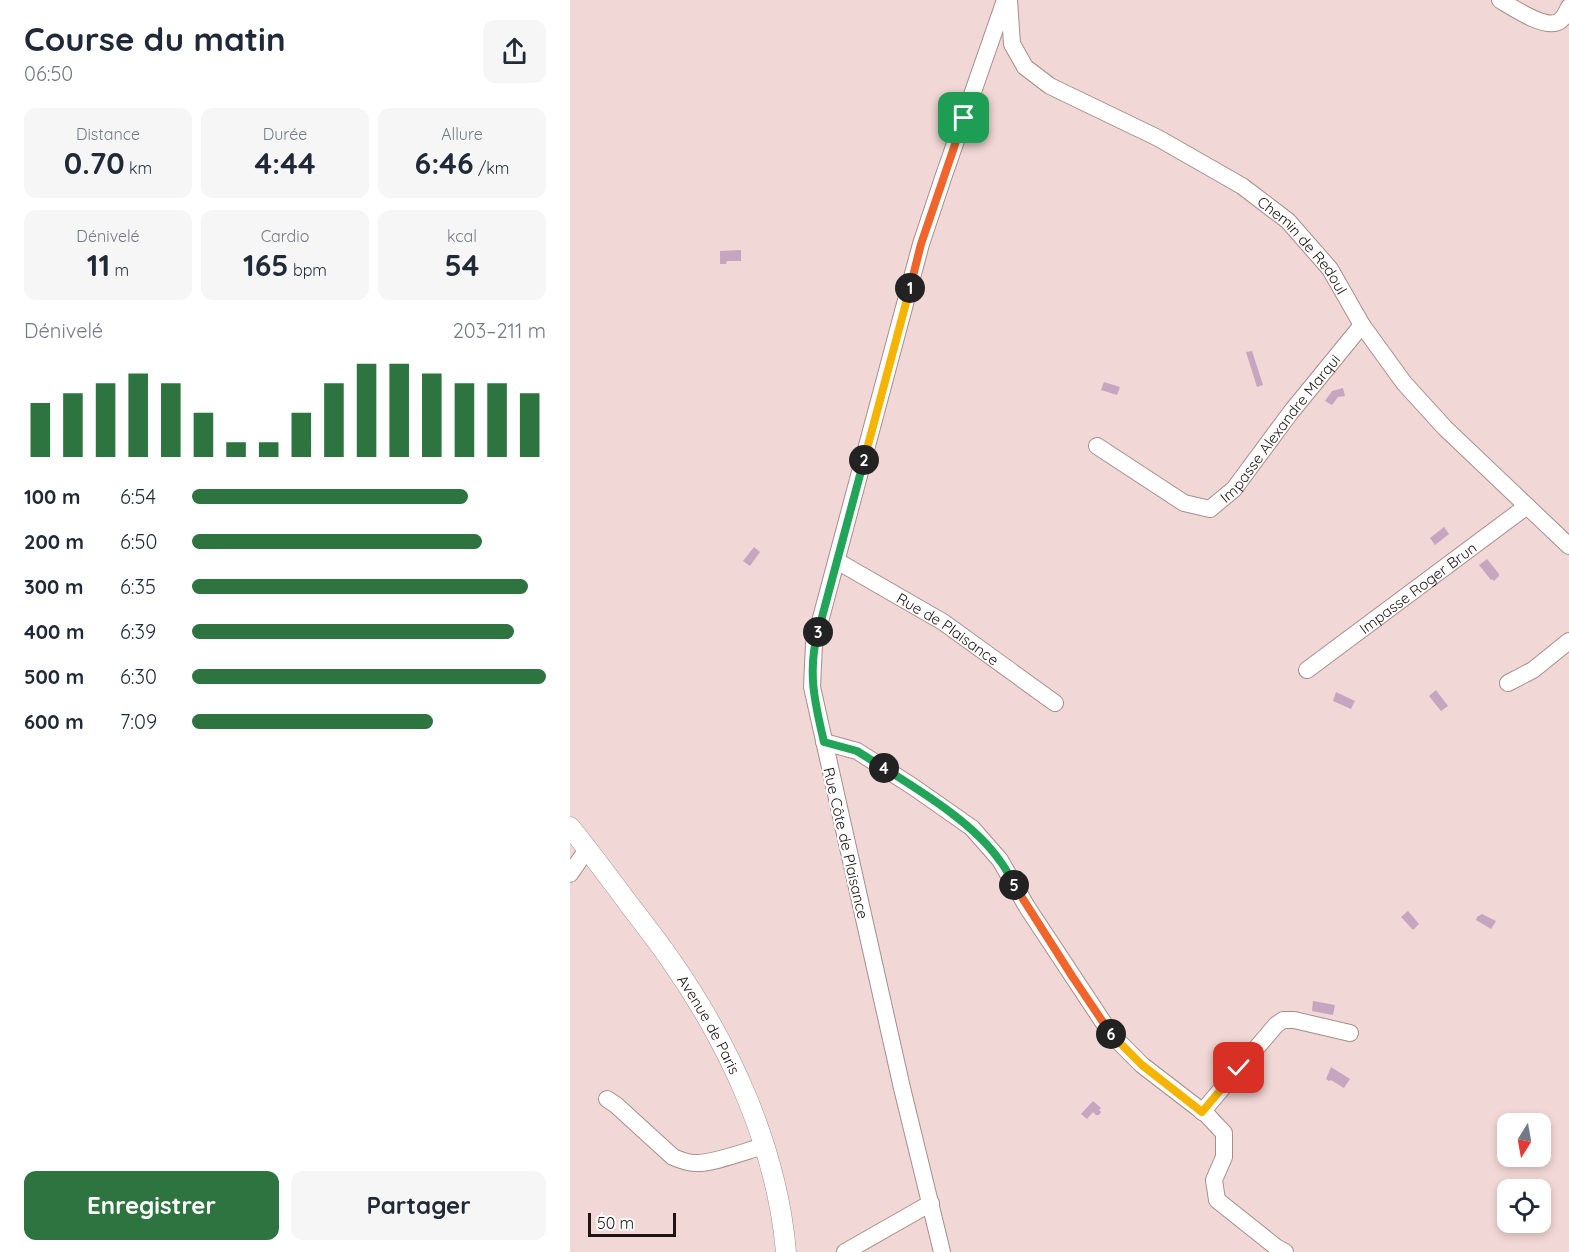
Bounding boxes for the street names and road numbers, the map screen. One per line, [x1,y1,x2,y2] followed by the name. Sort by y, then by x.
[1254,192,1352,297] street label: Chemin de Redoul
[1216,350,1344,506] street label: Impasse Alexandre Marqui
[1355,538,1480,637] street label: Impasse Roger Brun
[894,588,1003,669] street label: Rue de Plaisance
[819,765,873,921] street label: Rue Côte de Plaisance
[674,971,745,1077] street label: Avenue de Paris

